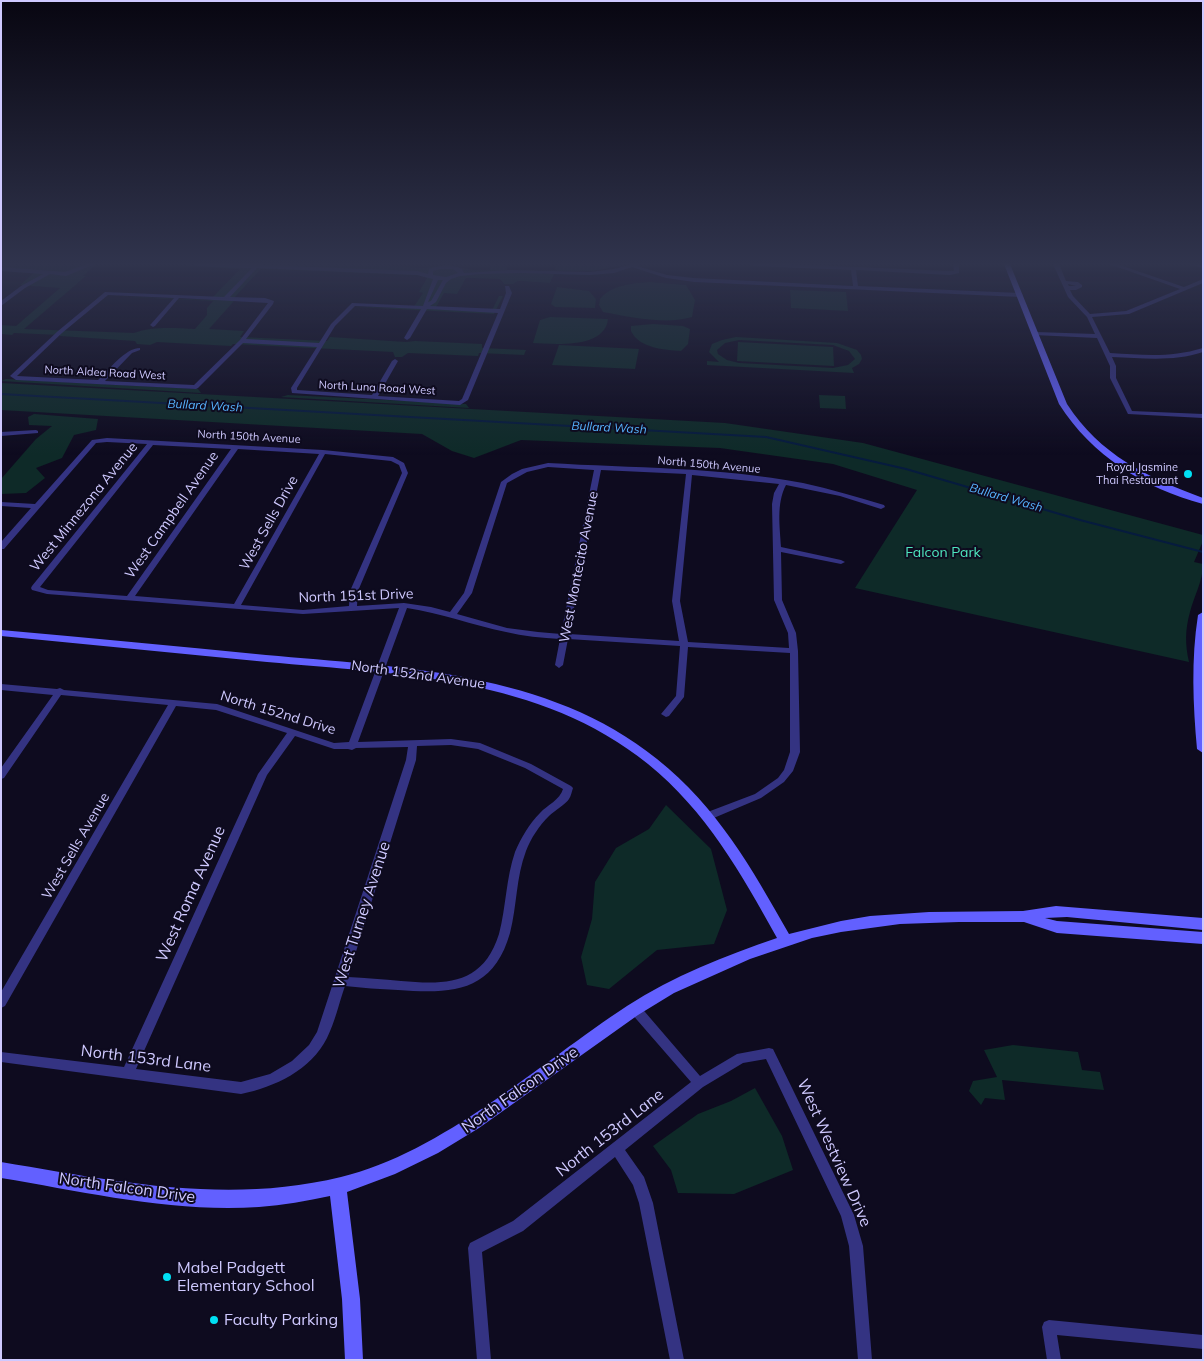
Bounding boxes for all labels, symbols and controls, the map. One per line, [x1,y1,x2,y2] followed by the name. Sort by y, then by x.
[44,363,166,383] street label: North Aldea Road West
[318,378,436,398] street label: North Luna Road West
[167,397,243,415] water label: Bullard Wash
[571,419,647,437] water label: Bullard Wash
[197,428,301,446] street label: North 150th Avenue
[27,439,141,575] street label: West Minnezona Avenue
[122,448,222,582] street label: West Campbell Avenue
[657,454,761,476] street label: North 150th Avenue
[1096,461,1178,487] place label: Royal Jasmine Thai Restaurant
[1182,468,1194,480] marker: Royal Jasmine Thai Restaurant
[236,473,302,573] street label: West Sells Drive
[968,481,1044,515] water label: Bullard Wash
[556,490,602,644] street label: West Montecito Avenue
[905,545,981,561] park label: Falcon Park
[298,586,414,606] street label: North 151st Drive
[350,657,486,693] street label: North 152nd Avenue
[218,687,338,739] street label: North 152nd Drive
[39,790,113,902] street label: West Sells Avenue
[152,823,230,965] street label: West Roma Avenue
[329,839,395,991] street label: West Turney Avenue
[80,1041,212,1077] street label: North 153rd Lane
[458,1043,582,1137] street label: North Falcon Drive
[793,1076,875,1230] street label: West Westview Drive
[552,1085,668,1181] street label: North 153rd Lane
[58,1169,196,1207] street label: North Falcon Drive
[177,1258,315,1296] place label: Mabel Padgett Elementary School
[161,1271,173,1283] marker: Mabel Padgett Elementary School
[224,1310,338,1330] place label: Faculty Parking
[208,1314,220,1326] marker: Faculty Parking

